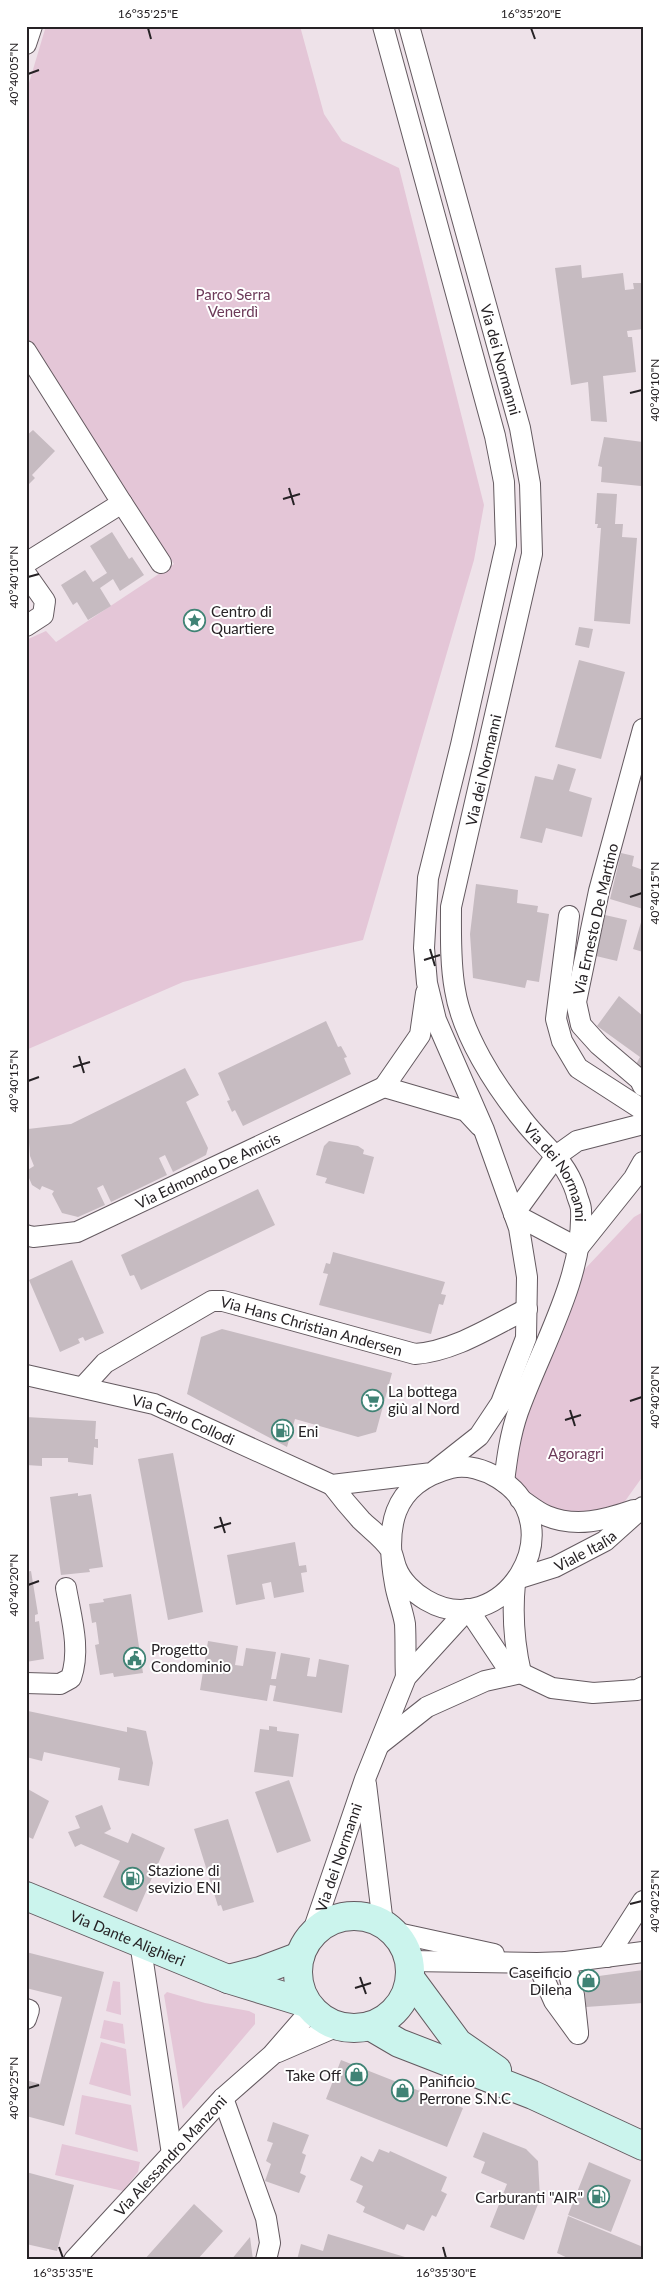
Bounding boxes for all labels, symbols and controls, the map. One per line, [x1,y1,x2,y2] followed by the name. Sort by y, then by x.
[118,6,178,21] text: 16°35'25"E
[501,6,561,21] text: 16°35'20"E
[6,43,21,105] text: 40°40'05"N
[195,285,271,320] park label: Parco Serra Venerdì
[477,302,525,417] street label: Via dei Normanni
[647,359,662,421] text: 40°40'10"N
[6,546,21,608] text: 40°40'10"N
[211,602,274,637] place label: Centro di Quartiere
[183,608,207,632] place icon: Centro di Quartiere
[461,712,505,828] street label: Via dei Normanni
[569,841,621,997] street label: Via Ernesto De Martino
[647,862,662,924] text: 40°40'15"N
[6,1050,21,1112] text: 40°40'15"N
[520,1119,590,1222] street label: Via dei Normanni
[132,1128,283,1212] street label: Via Edmondo De Amicis
[218,1292,404,1359] street label: Via Hans Christian Andersen
[647,1366,662,1428] text: 40°40'20"N
[388,1382,460,1417] place label: La bottega giù al Nord
[360,1388,384,1412] supermarket icon: La bottega giù al Nord
[130,1390,238,1449] street label: Via Carlo Collodi
[270,1419,294,1443] fuel station icon: Eni
[298,1422,318,1440] place label: Eni
[548,1444,604,1462] park label: Agoragri
[551,1526,620,1575] street label: Viale Italia
[6,1554,21,1616] text: 40°40'20"N
[151,1640,231,1675] place label: Progetto Condominio
[123,1646,147,1670] public building icon: Progetto Condominio
[311,1800,365,1914] street label: Via dei Normanni
[148,1861,221,1896] place label: Stazione di sevizio ENI
[120,1867,144,1891] fuel station icon: Stazione di sevizio ENI
[647,1870,662,1932] text: 40°40'25"N
[68,1906,188,1969] street label: Via Dante Alighieri
[509,1963,572,1998] place label: Caseificio Dilena
[576,1969,600,1993] shop icon: Caseificio Dilena
[6,2057,21,2119] text: 40°40'25"N
[345,2063,369,2087] shop icon: Take Off
[286,2066,341,2084] place label: Take Off
[419,2072,511,2107] place label: Panificio Perrone S.N.C
[391,2078,415,2102] shop icon: Panificio Perrone S.N.C
[110,2091,230,2220] street label: Via Alessandro Manzoni
[587,2185,611,2209] fuel station icon: Carburanti "AIR"
[475,2188,583,2206] place label: Carburanti "AIR"
[33,2265,93,2280] text: 16°35'35"E
[416,2265,476,2280] text: 16°35'30"E

